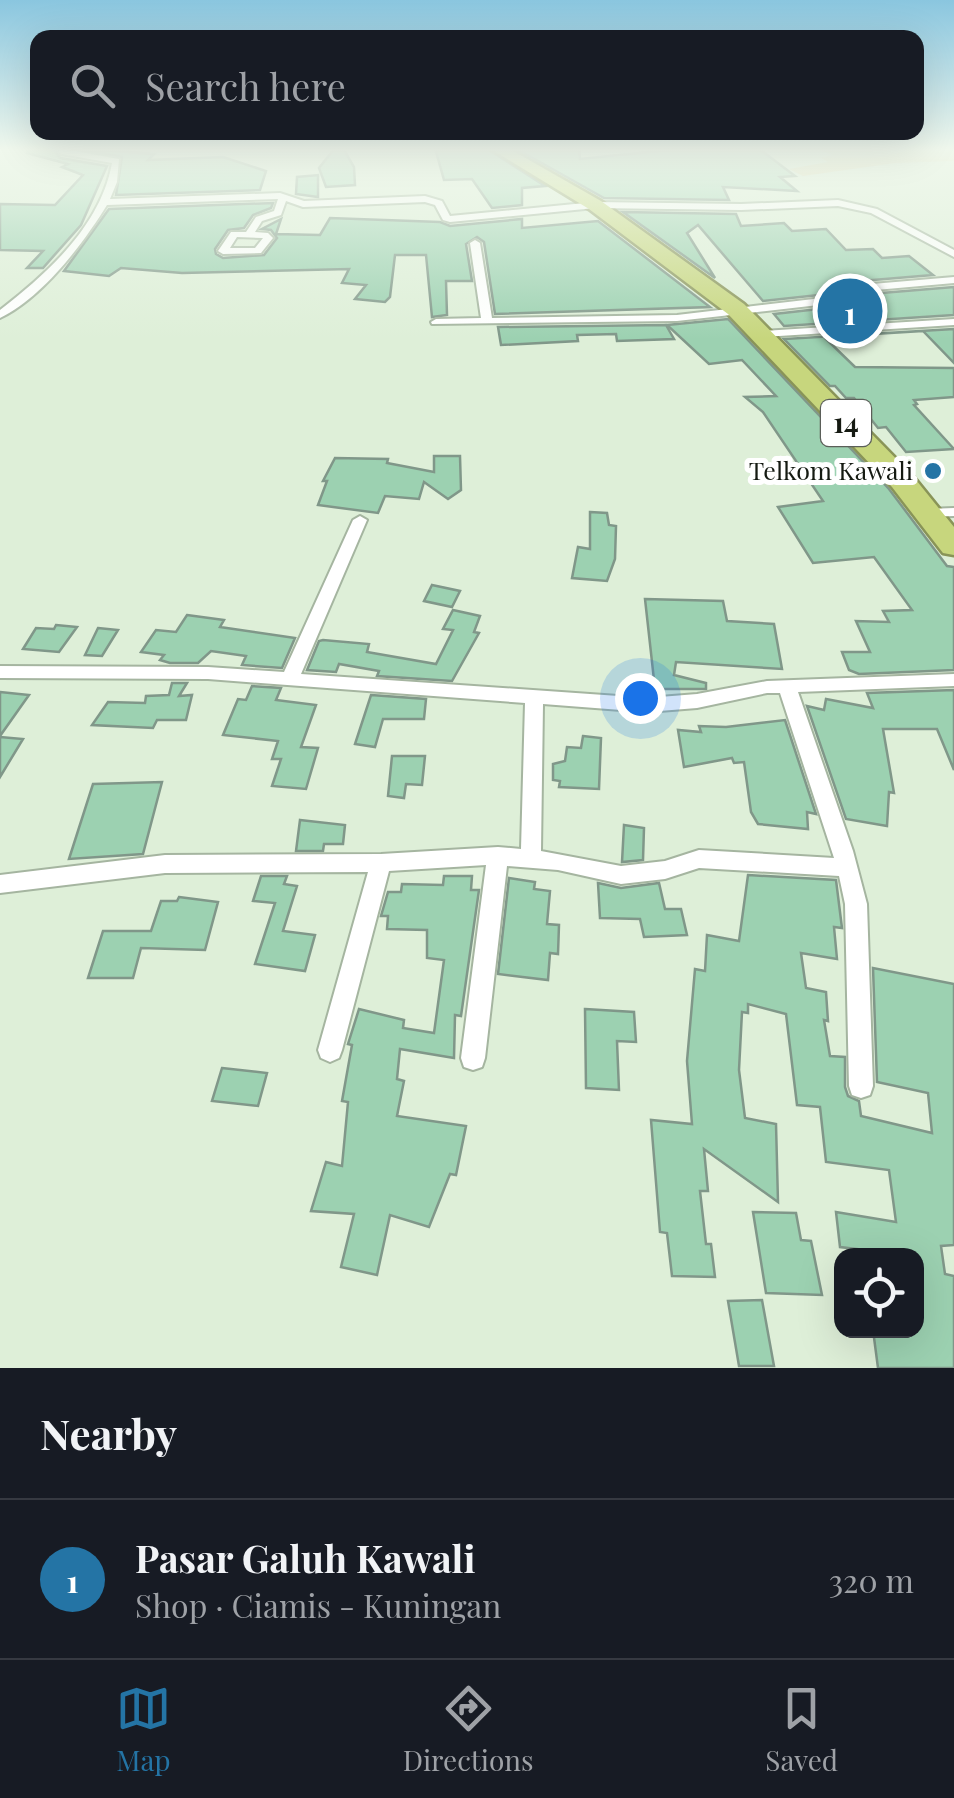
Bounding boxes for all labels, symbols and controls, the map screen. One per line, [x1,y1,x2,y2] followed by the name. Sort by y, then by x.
[30,30,924,140] search box
[65,58,120,113] icon: search
[145,60,346,111] text: Search here
[818,274,882,348] pin: 1
[821,400,871,446] road number: 14
[749,453,913,486] place label: Telkom Kawali
[922,460,944,482] marker: Telkom Kawali
[615,673,666,724] your location
[834,1248,924,1338] map controls
[834,1248,924,1338] button: locate
[40,1405,177,1461] text: Nearby
[135,1532,475,1583] text: Pasar Galuh Kawali
[66,1558,79,1601] text: 1
[829,1558,914,1601] text: 320 m
[135,1583,501,1626] text: Shop · Ciamis - Kuningan
[116,1681,171,1778] tab: Map
[403,1681,534,1778] tab: Directions
[765,1681,838,1778] tab: Saved

